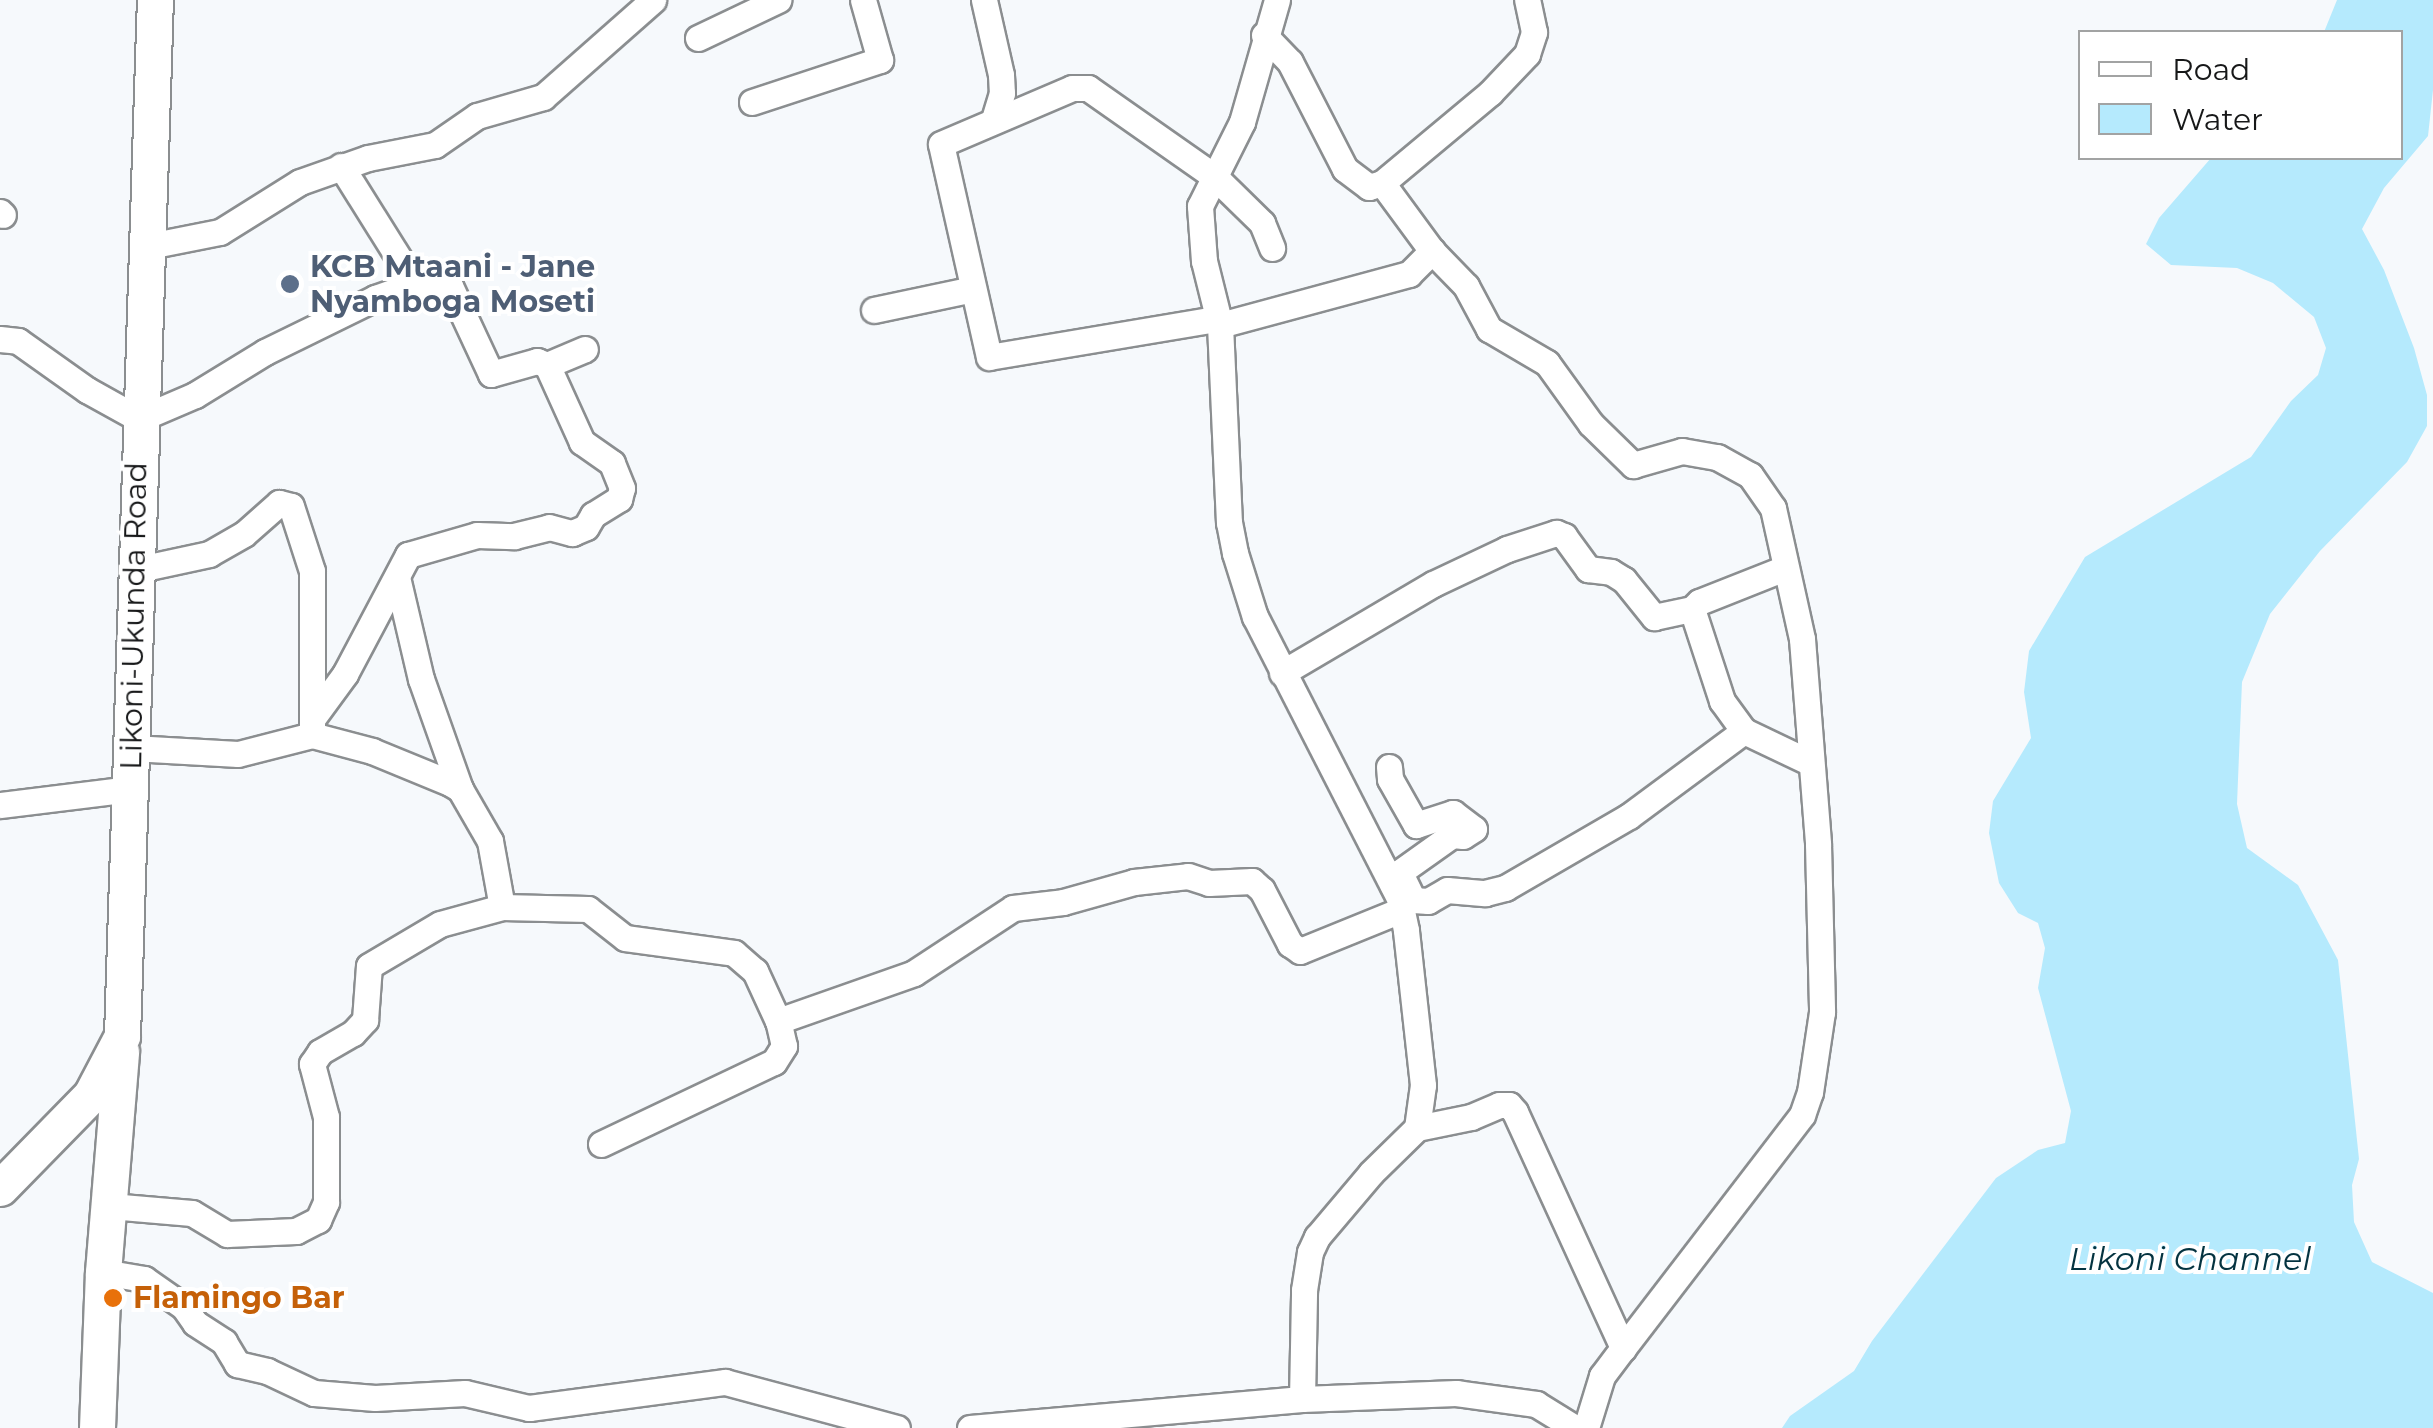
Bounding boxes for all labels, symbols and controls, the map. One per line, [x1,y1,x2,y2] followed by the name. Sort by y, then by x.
[2078,30,2403,160] legend
[2172,51,2250,88] text: Road
[2172,101,2263,138] text: Water
[310,249,595,320] place label: KCB Mtaani - Jane Nyamboga Moseti
[279,273,301,295] marker: KCB Mtaani - Jane Nyamboga Moseti
[113,462,155,770] street label: Likoni-Ukunda Road
[2069,1240,2311,1278] water label: Likoni Channel
[133,1280,345,1316] place label: Flamingo Bar
[102,1287,124,1309] marker: Flamingo Bar

